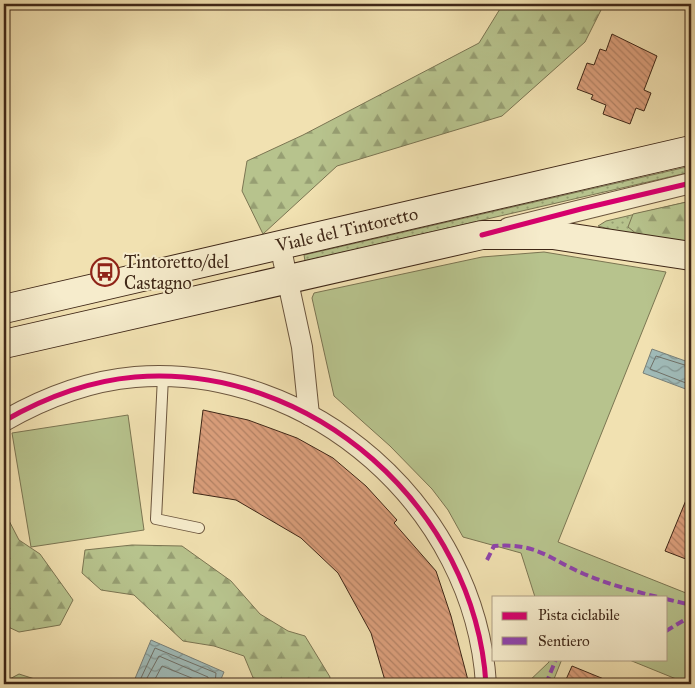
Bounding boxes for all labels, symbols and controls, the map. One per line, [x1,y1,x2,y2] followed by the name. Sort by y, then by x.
[273,203,420,257] street label: Viale del Tintoretto
[124,251,229,295] place label: Tintoretto/del Castagno
[90,257,120,287] bus stop icon: Tintoretto/del Castagno
[492,596,668,660] legend
[538,606,620,624] text: Pista ciclabile
[538,632,590,650] text: Sentiero

